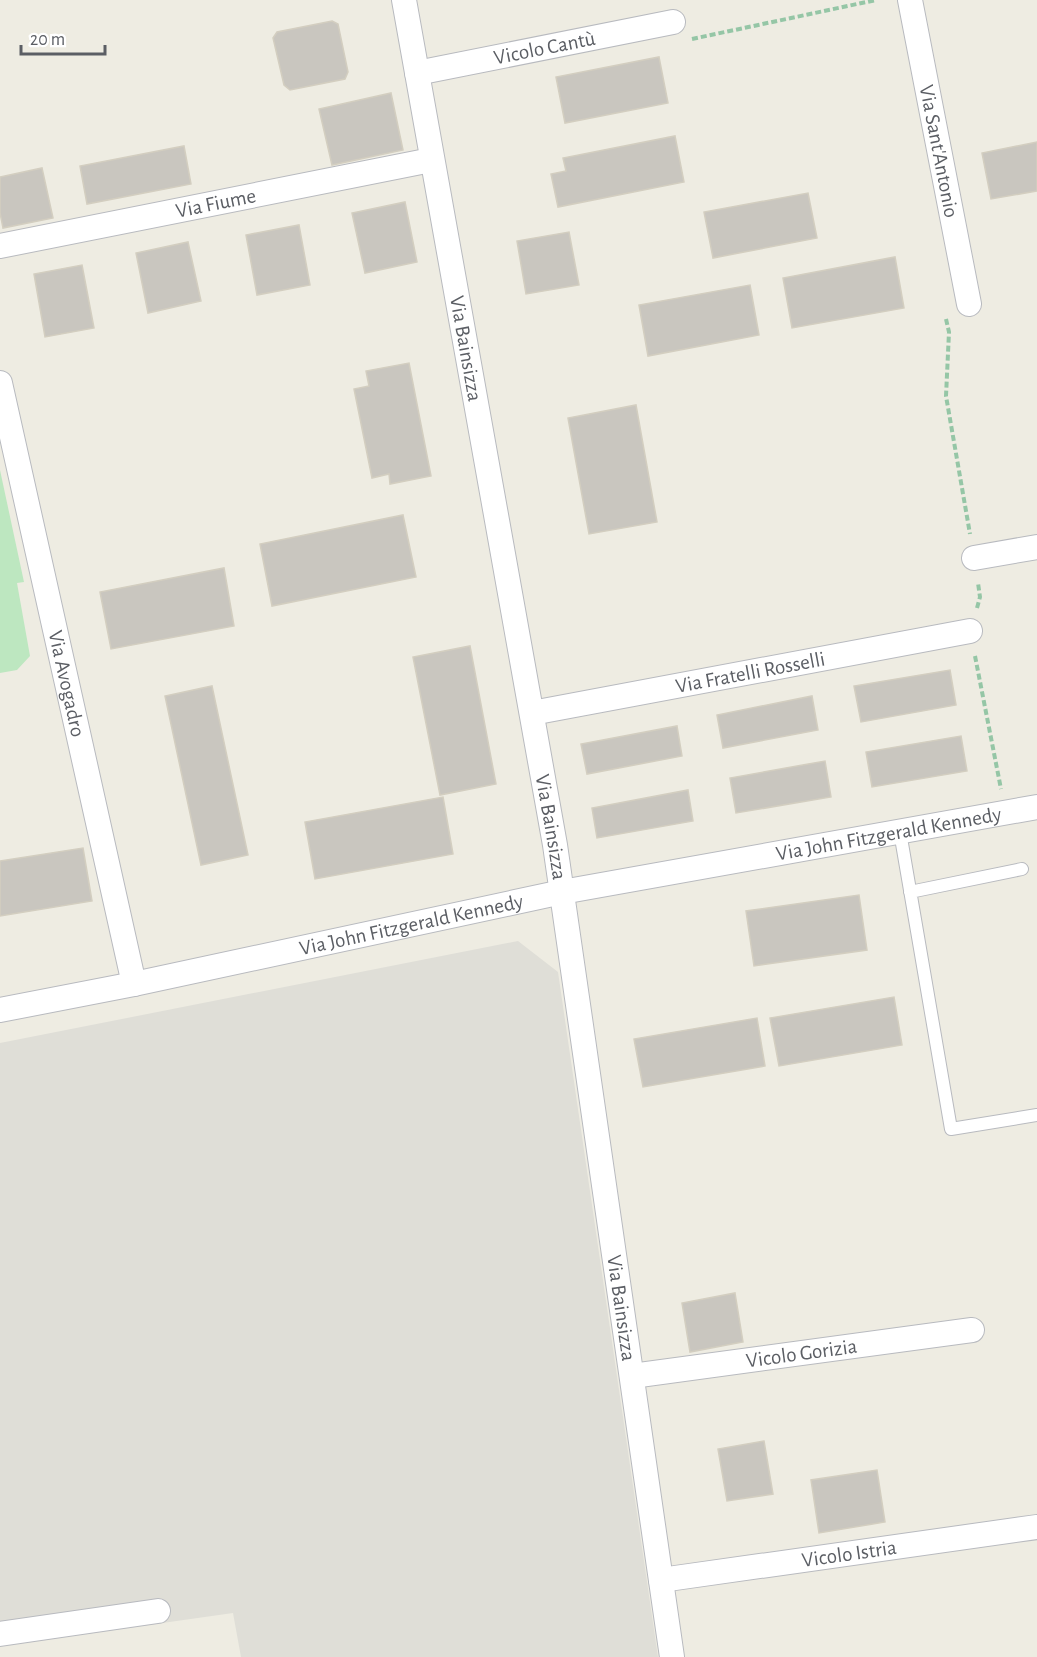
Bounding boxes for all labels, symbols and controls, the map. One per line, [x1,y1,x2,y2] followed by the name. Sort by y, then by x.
[21,18,105,56] scale bar
[492,27,597,68] street label: Vicolo Cantù
[30,31,65,49] text: 20 m
[916,83,962,219] street label: Via Sant'Antonio
[174,185,258,221] street label: Via Fiume
[447,294,486,403] street label: Via Bainsizza
[45,628,89,739] street label: Via Avogadro
[674,648,827,696] street label: Via Fratelli Rosselli
[532,772,570,882] street label: Via Bainsizza
[774,803,1003,864] street label: Via John Fitzgerald Kennedy
[297,890,525,959] street label: Via John Fitzgerald Kennedy
[604,1253,640,1363] street label: Via Bainsizza
[745,1335,859,1371] street label: Vicolo Gorizia
[800,1536,898,1571] street label: Vicolo Istria

